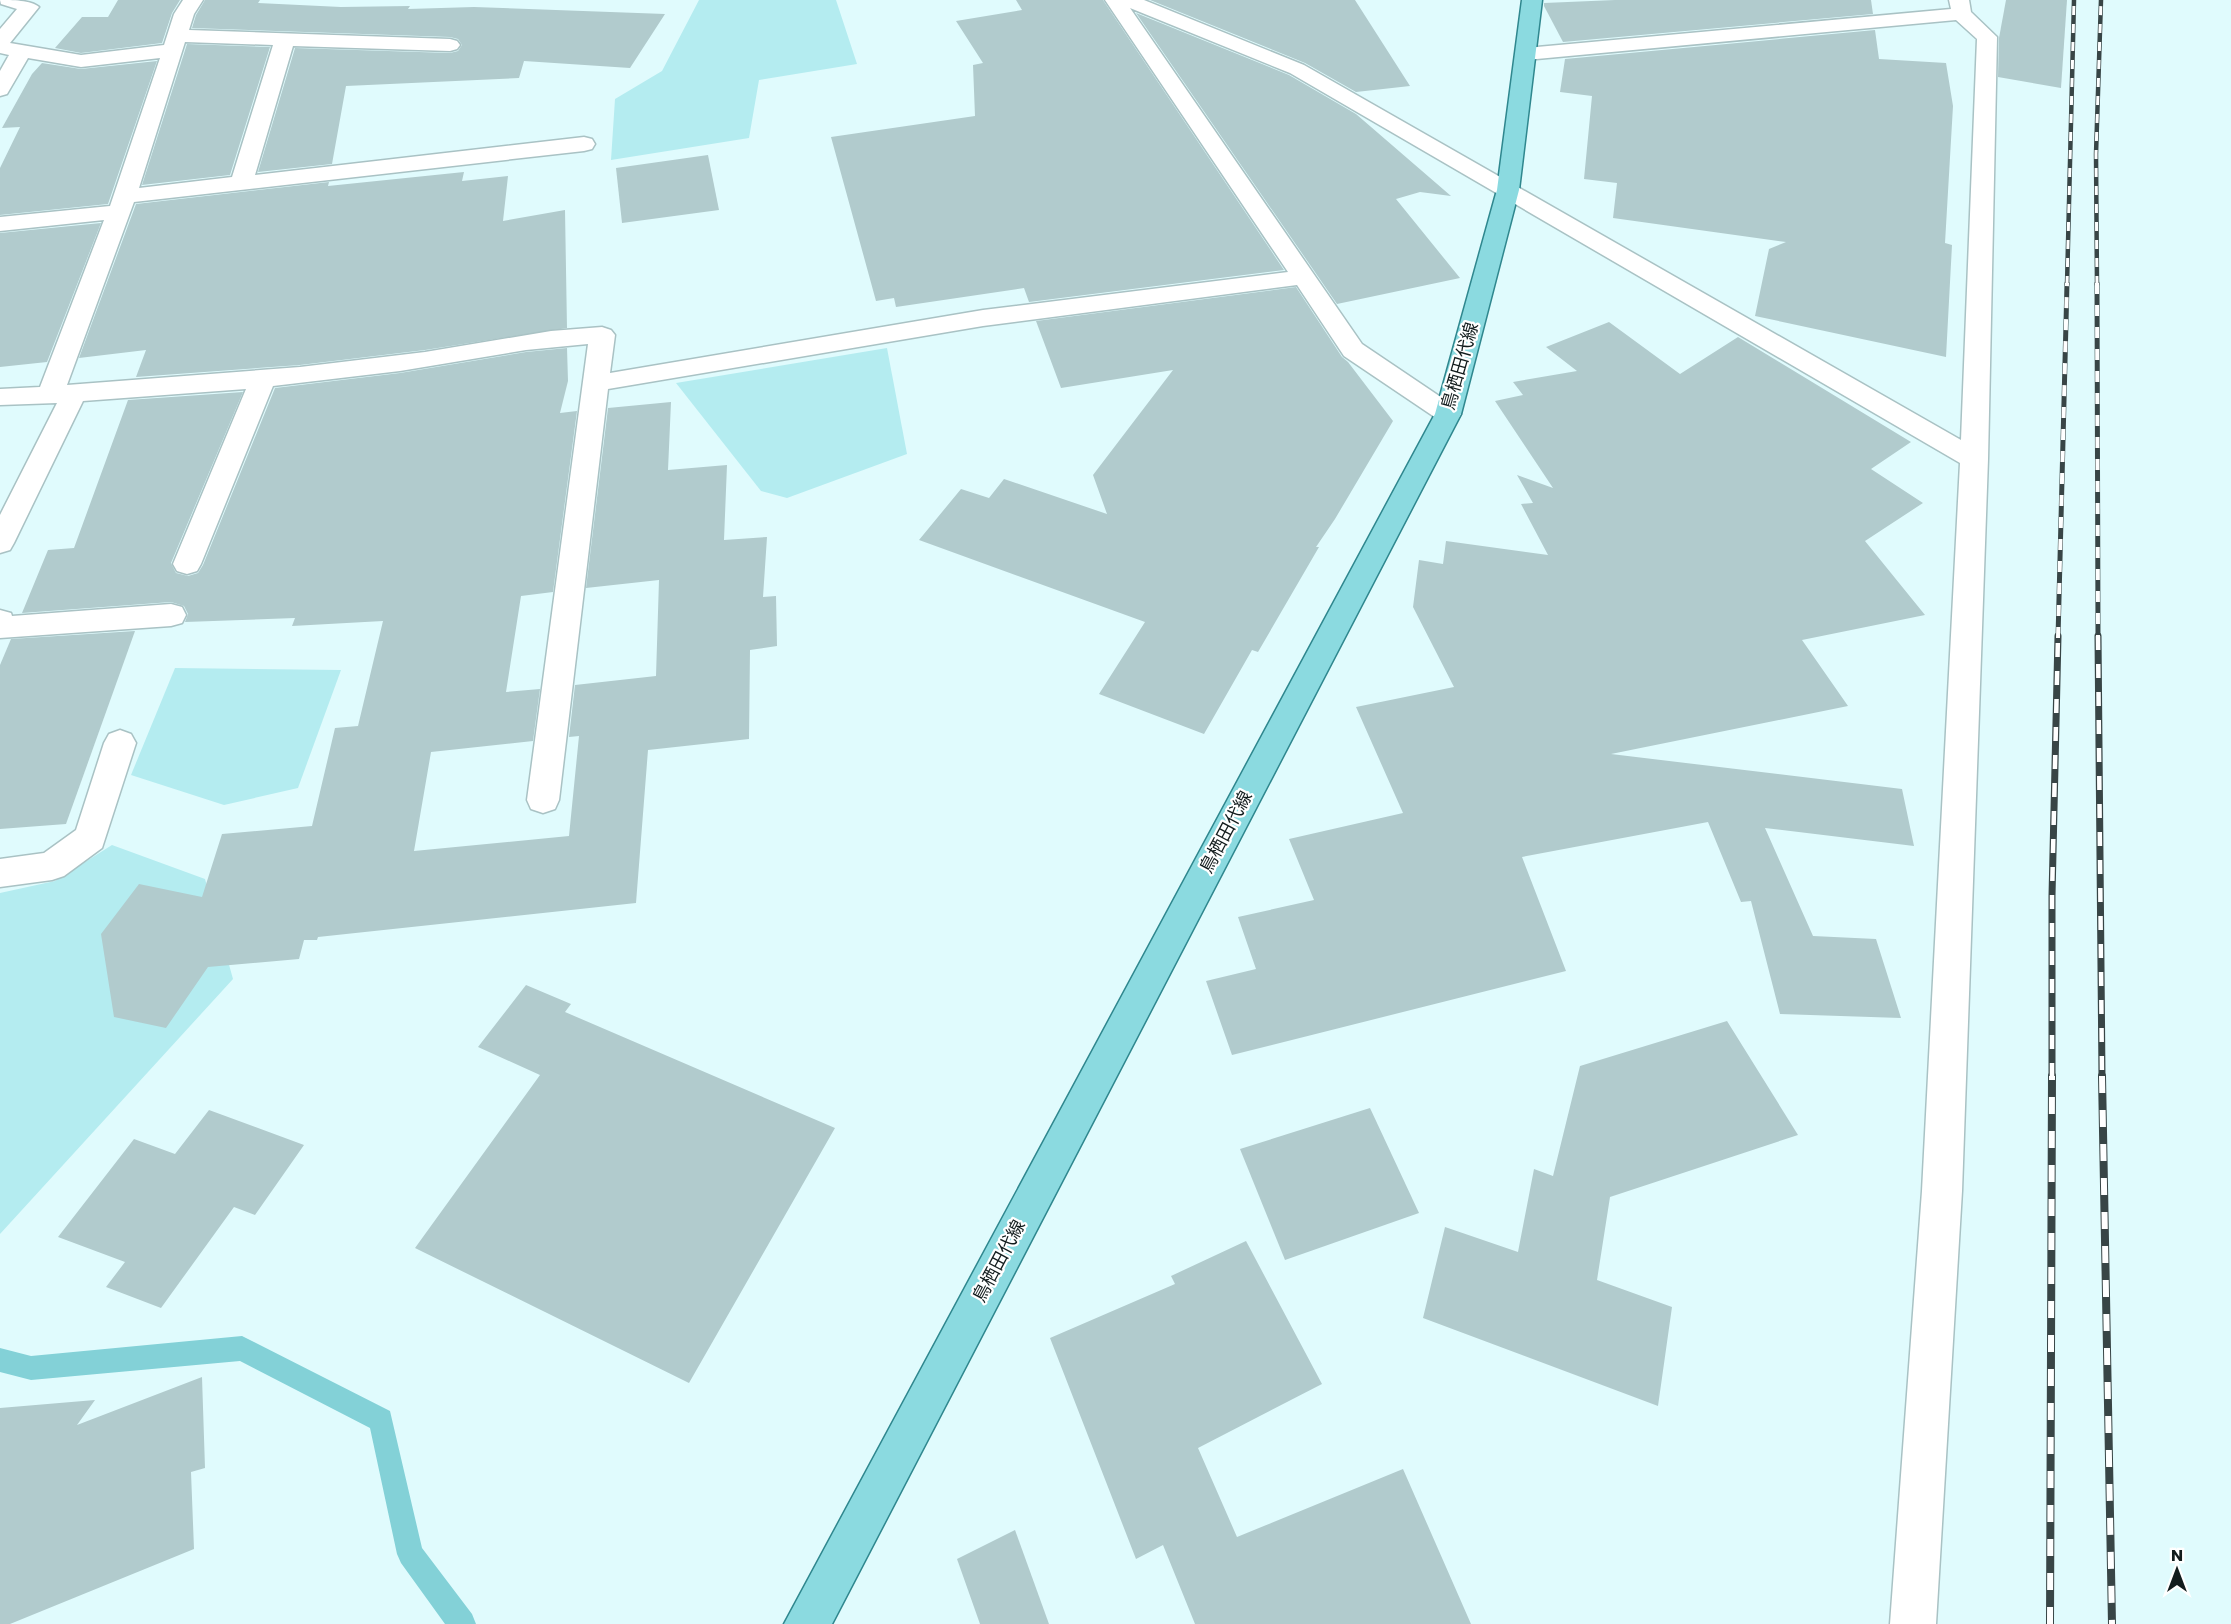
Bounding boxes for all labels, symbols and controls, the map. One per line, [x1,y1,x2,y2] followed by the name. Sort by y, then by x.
[1435,319,1484,413] street label: 鳥栖田代線
[1193,786,1258,877] street label: 鳥栖田代線
[966,1215,1031,1306] street label: 鳥栖田代線
[2147,1540,2207,1600] north arrow
[2171,1544,2183,1567] text: N

